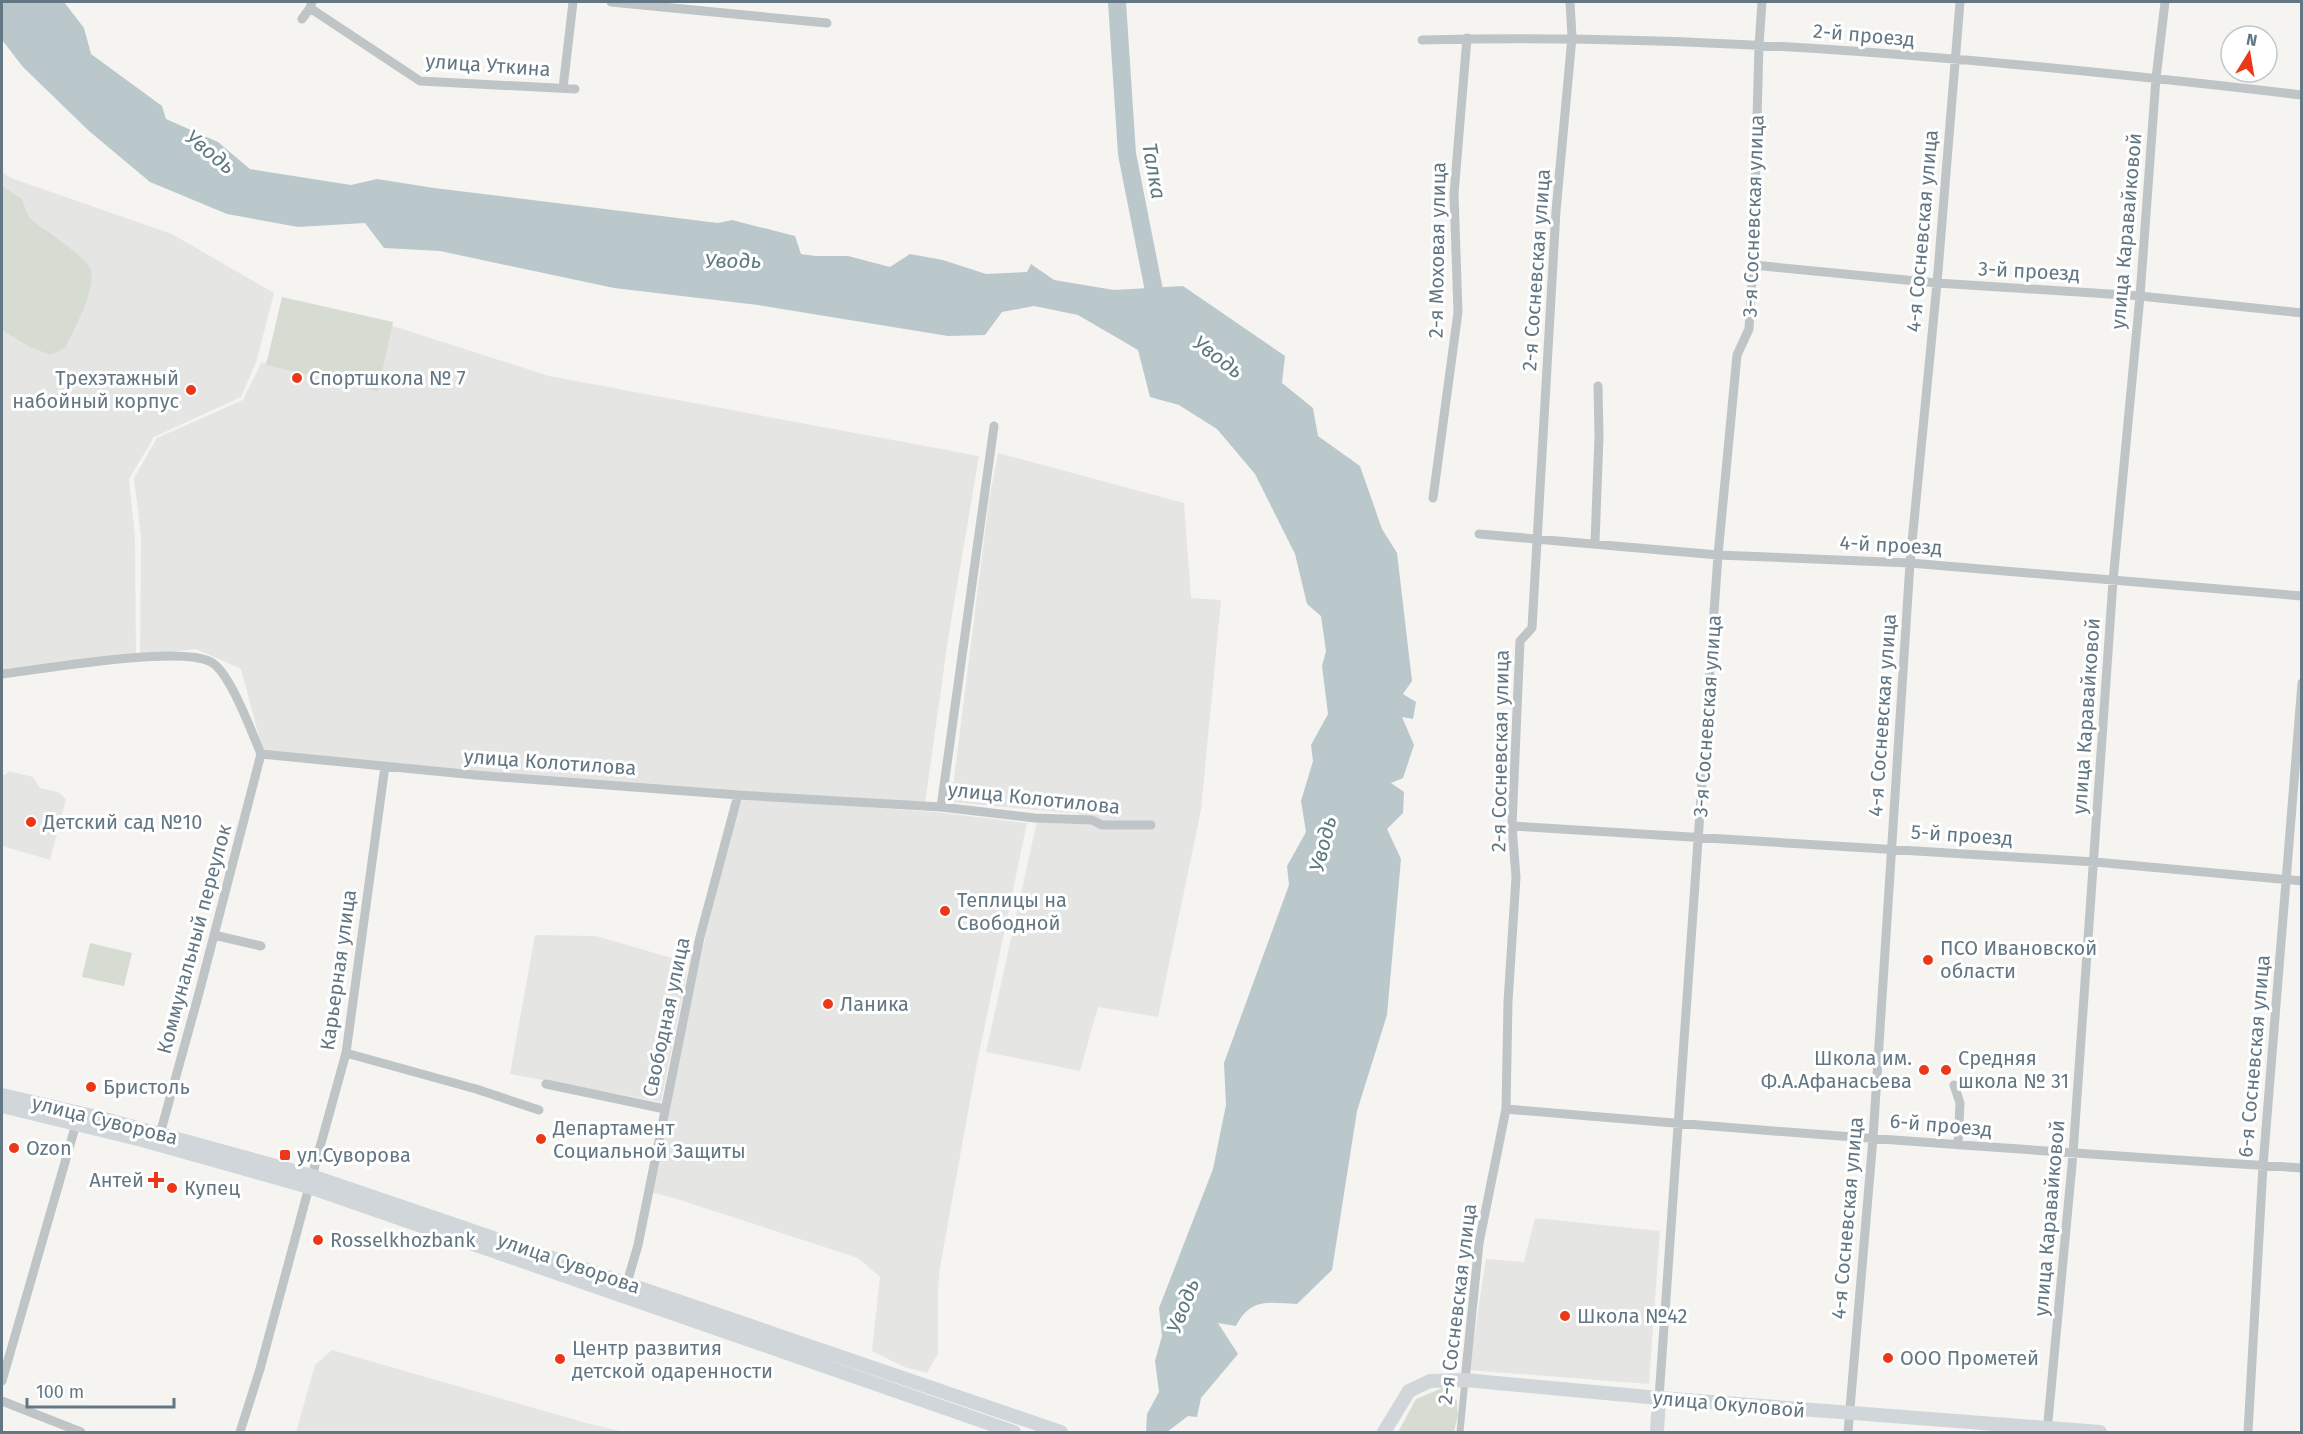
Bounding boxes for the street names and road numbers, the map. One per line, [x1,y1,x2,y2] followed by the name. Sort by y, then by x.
[1812,19,1916,51] street label: 2-й проезд
[425,49,551,81] street label: улица Уткина
[1737,114,1769,318] street label: 3-я Сосневская улица
[1901,129,1943,333] street label: 4-я Сосневская улица
[2105,132,2147,330] street label: улица Каравайковой
[1423,162,1451,338] street label: 2-я Моховая улица
[1517,168,1555,372] street label: 2-я Сосневская улица
[1977,256,2081,286] street label: 3-й проезд
[1839,530,1943,560] street label: 4-й проезд
[1863,613,1901,817] street label: 4-я Сосневская улица
[1688,614,1726,818] street label: 3-я Сосневская улица
[2067,617,2105,815] street label: улица Каравайковой
[1486,650,1514,852] street label: 2-я Сосневская улица
[463,744,637,780] street label: улица Колотилова
[947,777,1121,819] street label: улица Колотилова
[1910,819,2014,851] street label: 5-й проезд
[152,821,236,1056] street label: Коммунальный переулок
[315,888,361,1052] street label: Карьерная улица
[637,935,695,1099] street label: Свободная улица
[2233,954,2275,1158] street label: 6-я Сосневская улица
[30,1090,180,1150] street label: улица Суворова
[1889,1109,1993,1141] street label: 6-й проезд
[1826,1116,1868,1320] street label: 4-я Сосневская улица
[2028,1119,2070,1317] street label: улица Каравайковой
[1433,1202,1481,1406] street label: 2-я Сосневская улица
[494,1227,644,1299] street label: улица Суворова
[1652,1385,1806,1423] street label: улица Окуловой

